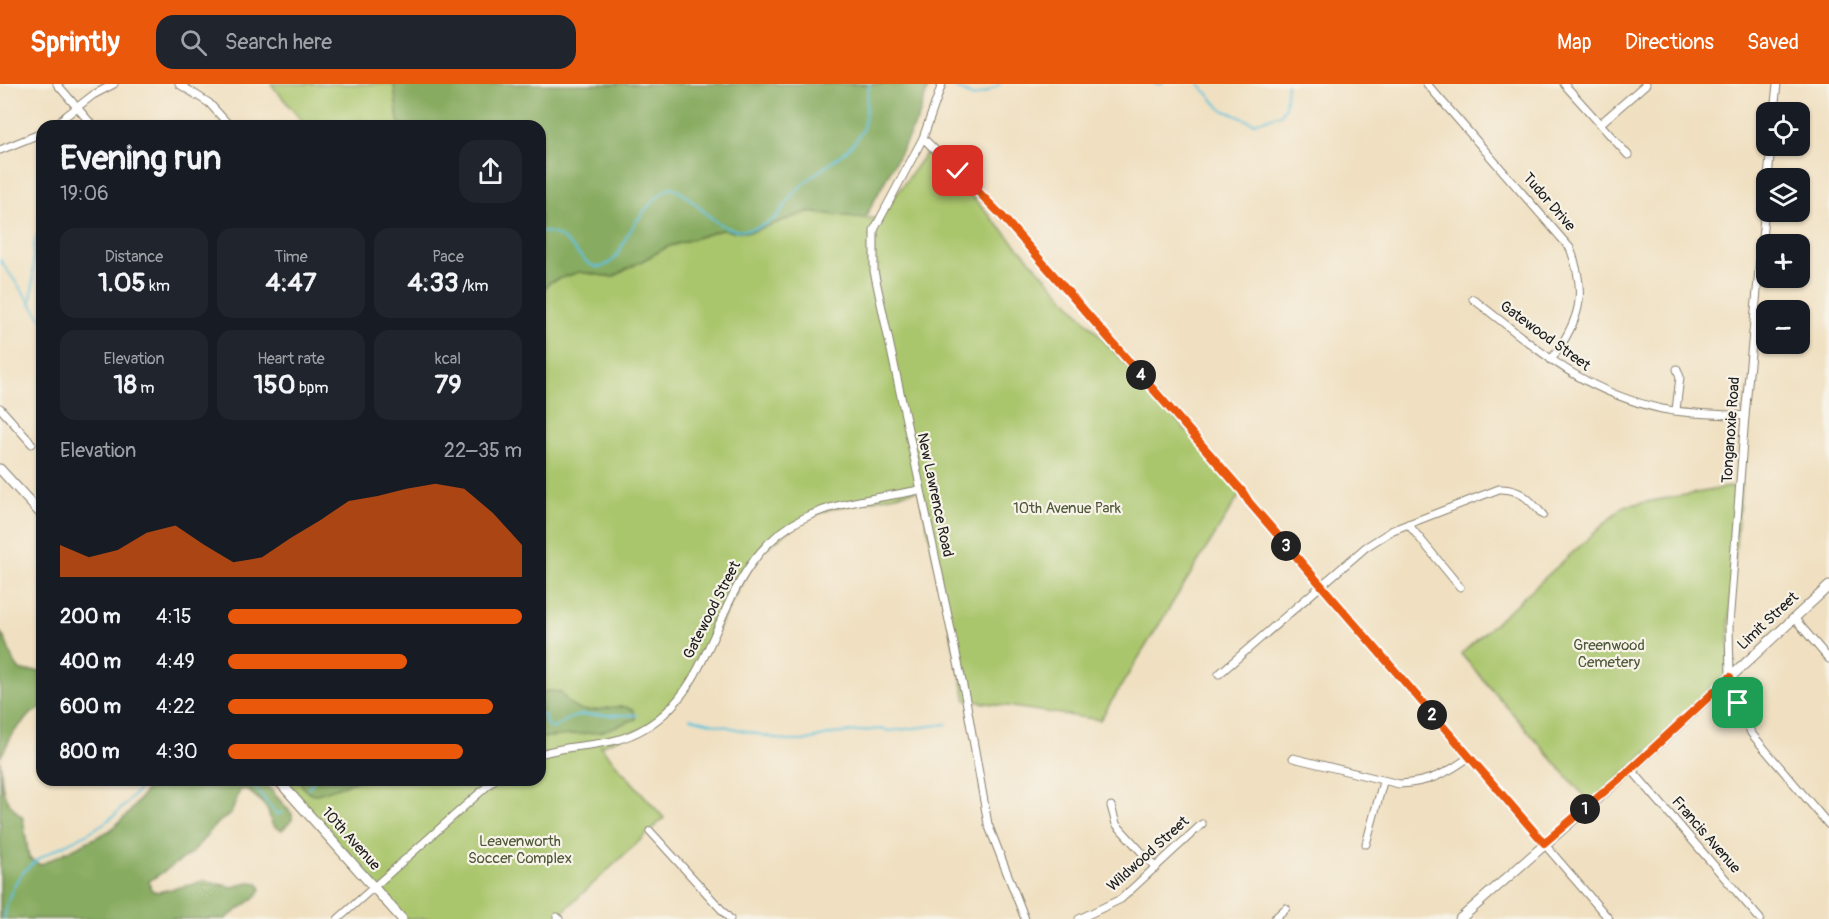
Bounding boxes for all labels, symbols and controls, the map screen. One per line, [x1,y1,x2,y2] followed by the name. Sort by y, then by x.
[156,15,576,69] search box
[30,25,120,60] text: Sprintly
[177,26,210,59] icon: search
[225,28,332,56] text: Search here
[1557,29,1592,56] text: Map
[1625,29,1714,56] text: Directions
[1747,29,1799,56] text: Saved
[1756,102,1810,354] map controls
[1756,102,1810,156] button: locate
[60,138,221,179] text: Evening run
[459,140,522,203] button: share
[932,145,983,196] pin
[941,154,974,187] icon: check
[1756,168,1810,222] button: layers
[1518,169,1580,236] street label: Tudor Drive
[60,181,109,206] text: 19:06
[1756,234,1810,288] button: +
[105,247,163,267] text: Distance
[274,247,308,267] text: Time
[432,247,464,267] text: Pace
[98,267,146,299] text: 1.05
[266,267,316,299] text: 4:47
[407,267,458,299] text: 4:33
[146,276,170,296] text: km
[458,276,489,296] text: /km
[1496,297,1595,376] street label: Gatewood Street
[1756,300,1810,354] button: −
[104,349,164,369] text: Elevation
[257,349,325,369] text: Heart rate
[435,349,461,369] text: kcal
[1126,360,1156,390] pin: 4
[1136,365,1146,385] text: 4
[114,369,137,401] text: 18
[253,369,295,401] text: 150
[434,369,462,401] text: 79
[1718,376,1744,484] street label: Tonganoxie Road
[137,378,154,398] text: m
[295,378,329,398] text: bpm
[913,431,957,559] street label: New Lawrence Road
[60,438,136,463] text: Elevation
[444,438,522,463] text: 22–35 m
[1013,499,1122,518] park label: 10th Avenue Park
[1271,531,1301,561] pin: 3
[1282,536,1290,556] text: 3
[679,557,745,662] street label: Gatewood Street
[1733,587,1803,654] street label: Limit Street
[60,604,121,629] text: 200 m
[156,604,192,629] text: 4:15
[1573,636,1645,672] park label: Greenwood Cemetery
[60,649,121,674] text: 400 m
[156,649,195,674] text: 4:49
[1712,677,1763,728] pin
[1721,686,1754,719] icon: arrive
[60,694,121,719] text: 600 m
[156,694,195,719] text: 4:22
[1417,700,1447,730] pin: 2
[1428,705,1436,725] text: 2
[60,739,120,764] text: 800 m
[156,739,198,764] text: 4:30
[1667,793,1745,878] street label: Francis Avenue
[1570,794,1600,824] pin: 1
[1582,799,1588,819] text: 1
[318,803,385,875] street label: 10th Avenue
[1103,812,1194,896] street label: Wildwood Street
[468,832,572,868] park label: Leavenworth Soccer Complex

